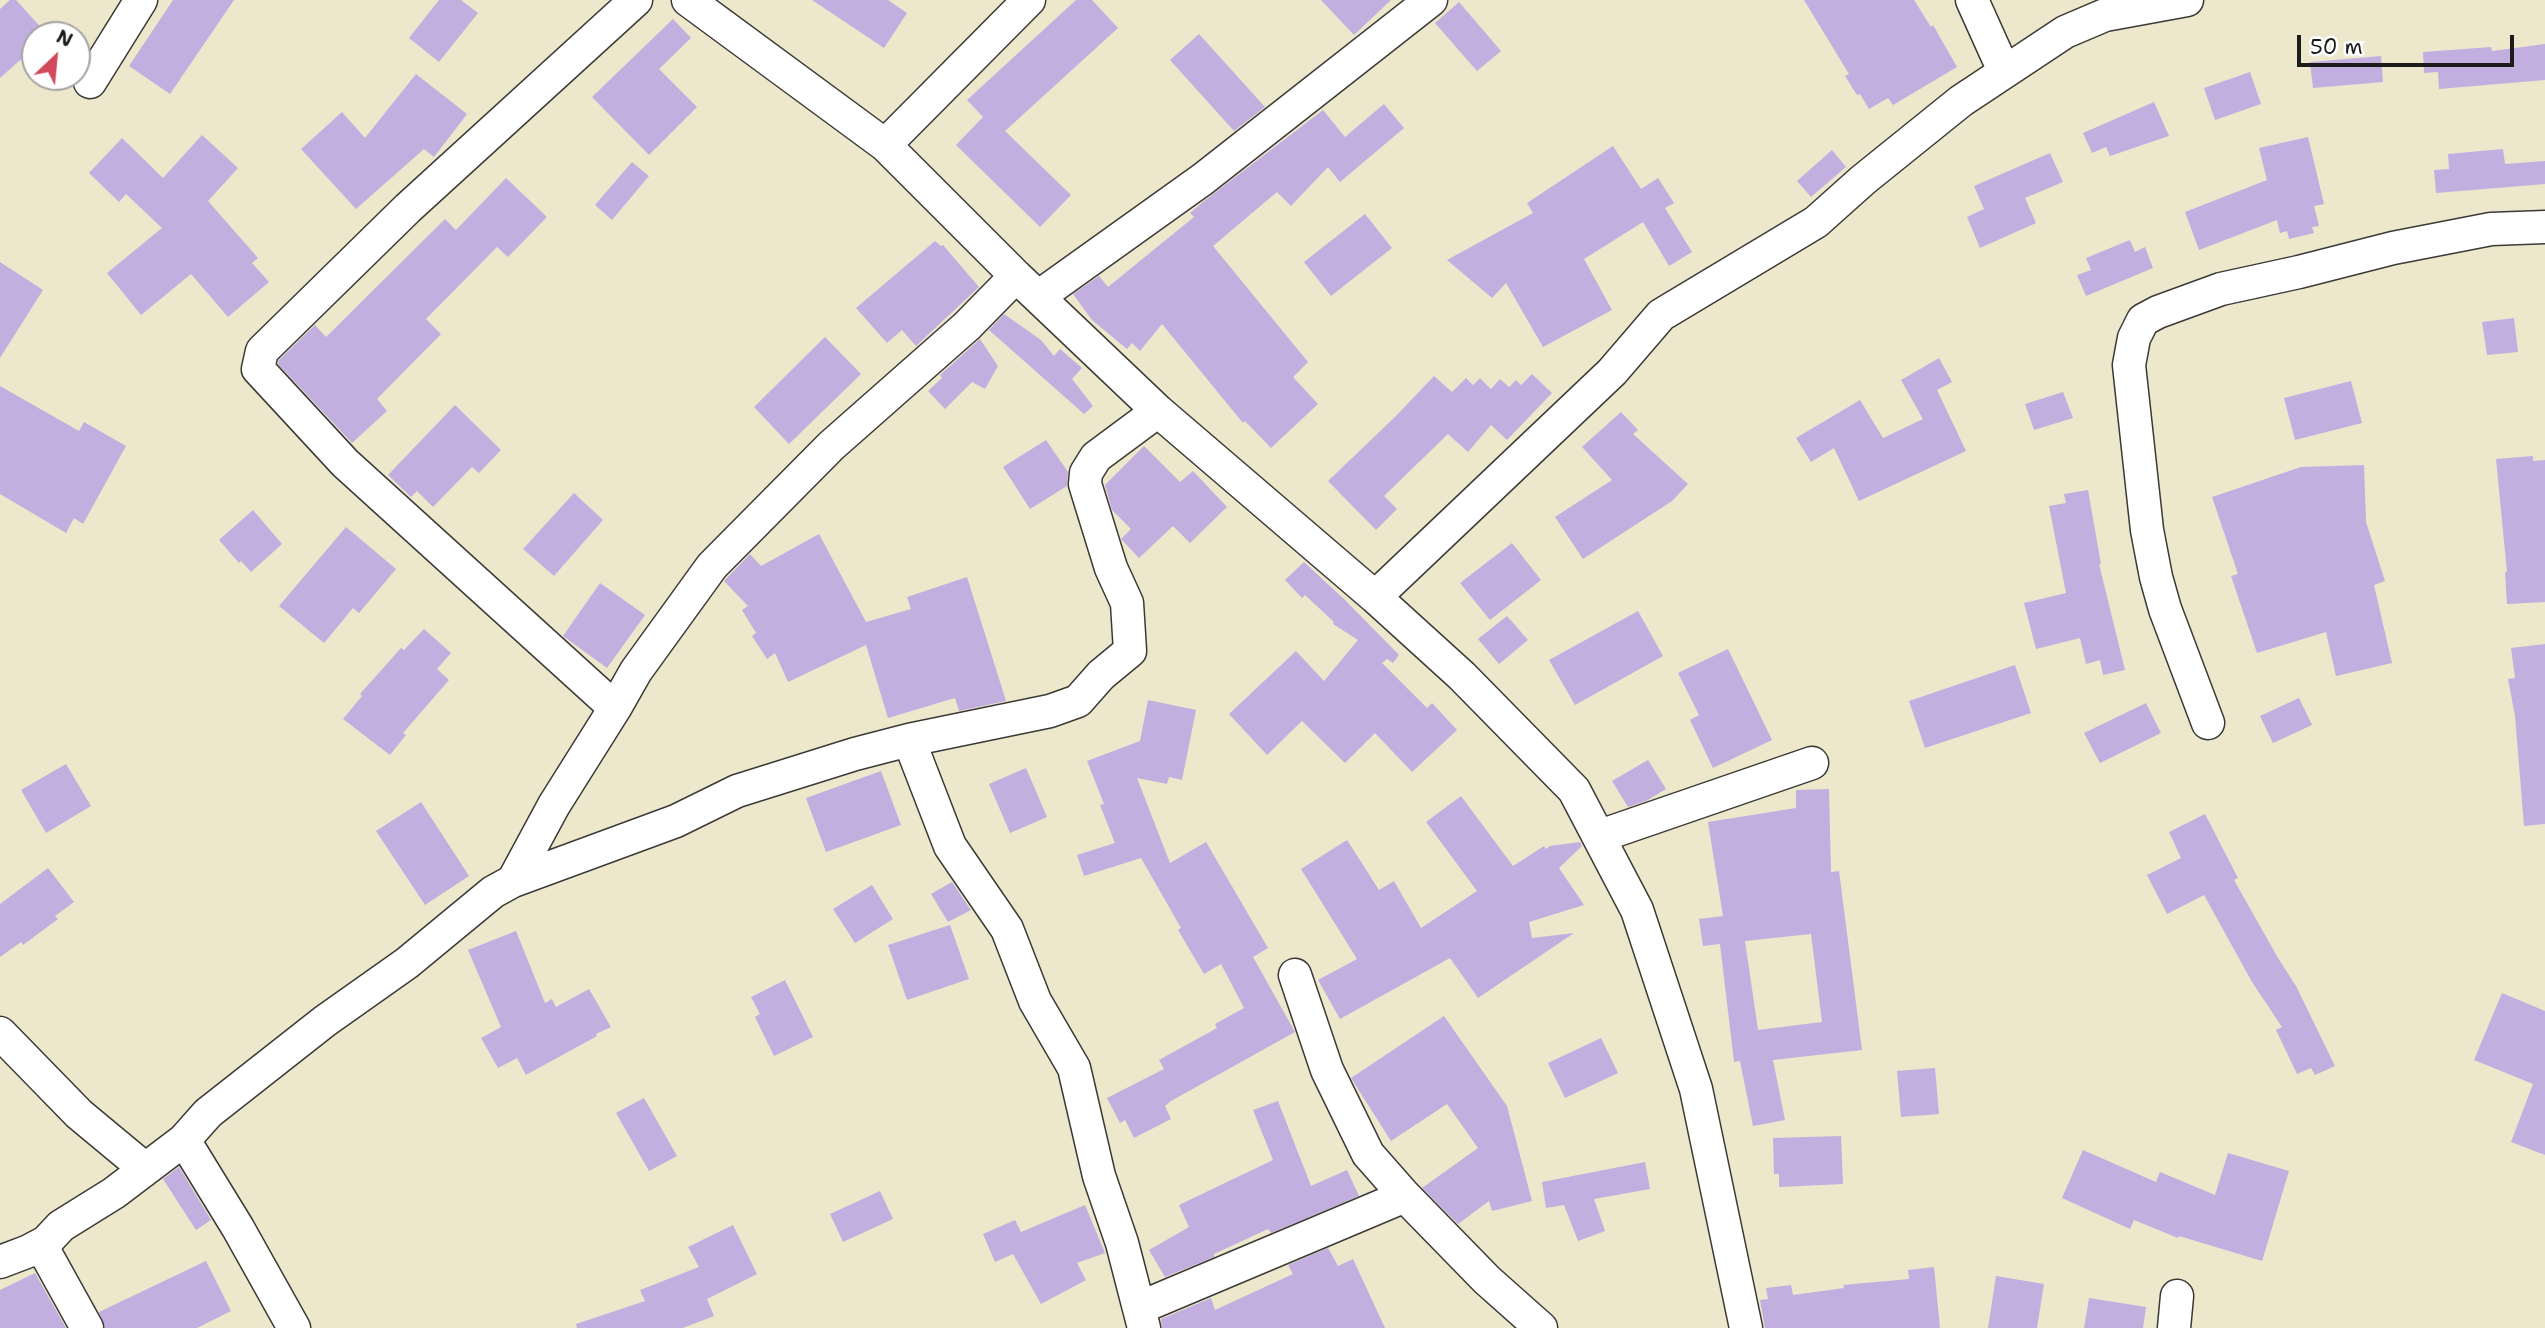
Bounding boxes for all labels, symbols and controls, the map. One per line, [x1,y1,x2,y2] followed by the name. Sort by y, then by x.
[21,21,91,91] north arrow
[2300,21,2517,65] scale bar
[52,24,77,53] text: N
[2310,33,2363,61] text: 50 m

